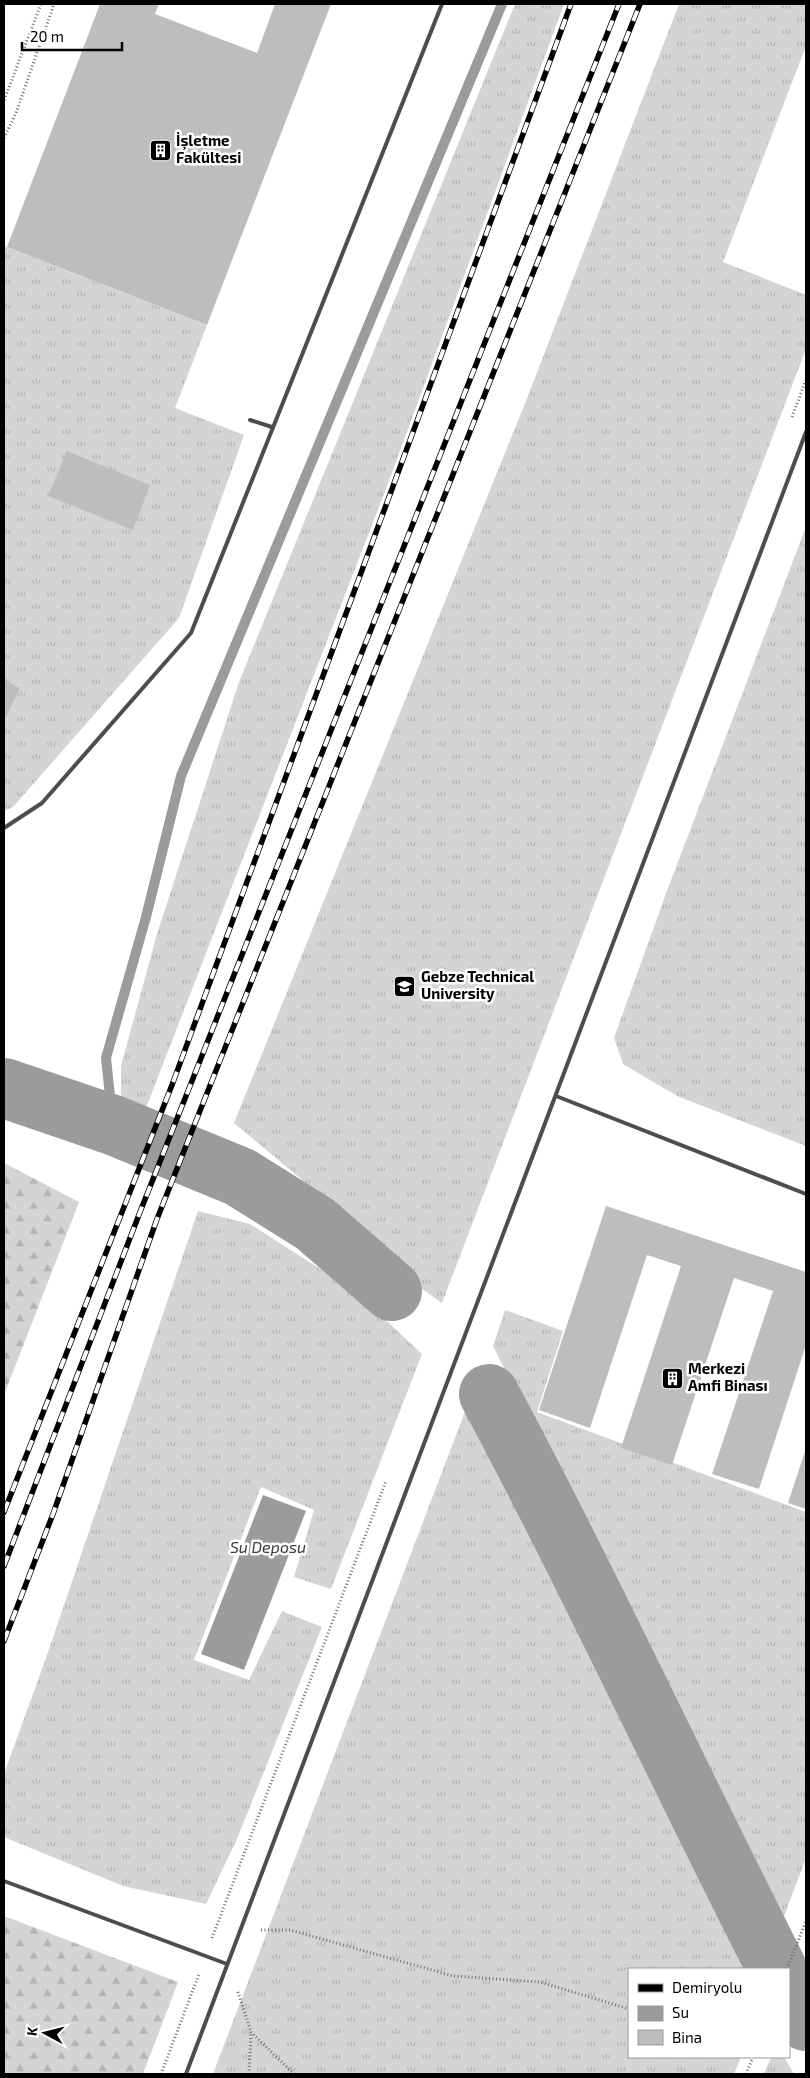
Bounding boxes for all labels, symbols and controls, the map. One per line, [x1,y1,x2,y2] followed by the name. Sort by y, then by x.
[22,20,122,52] scale bar
[30,27,64,45] text: 20 m
[176,131,241,166] place label: İşletme Fakültesi
[148,138,172,162] building icon: İşletme Fakültesi
[421,967,534,1003] place label: Gebze Technical University
[393,974,417,998] school or university icon: Gebze Technical University
[688,1359,768,1394] place label: Merkezi Amfi Binası
[660,1366,684,1390] building icon: Merkezi Amfi Binası
[230,1537,306,1556] water label: Su Deposu
[628,1968,790,2058] legend
[672,1978,742,1996] text: Demiryolu
[672,2003,689,2021] text: Su
[20,2008,70,2058] north arrow
[23,2026,41,2037] text: K
[672,2028,702,2046] text: Bina

